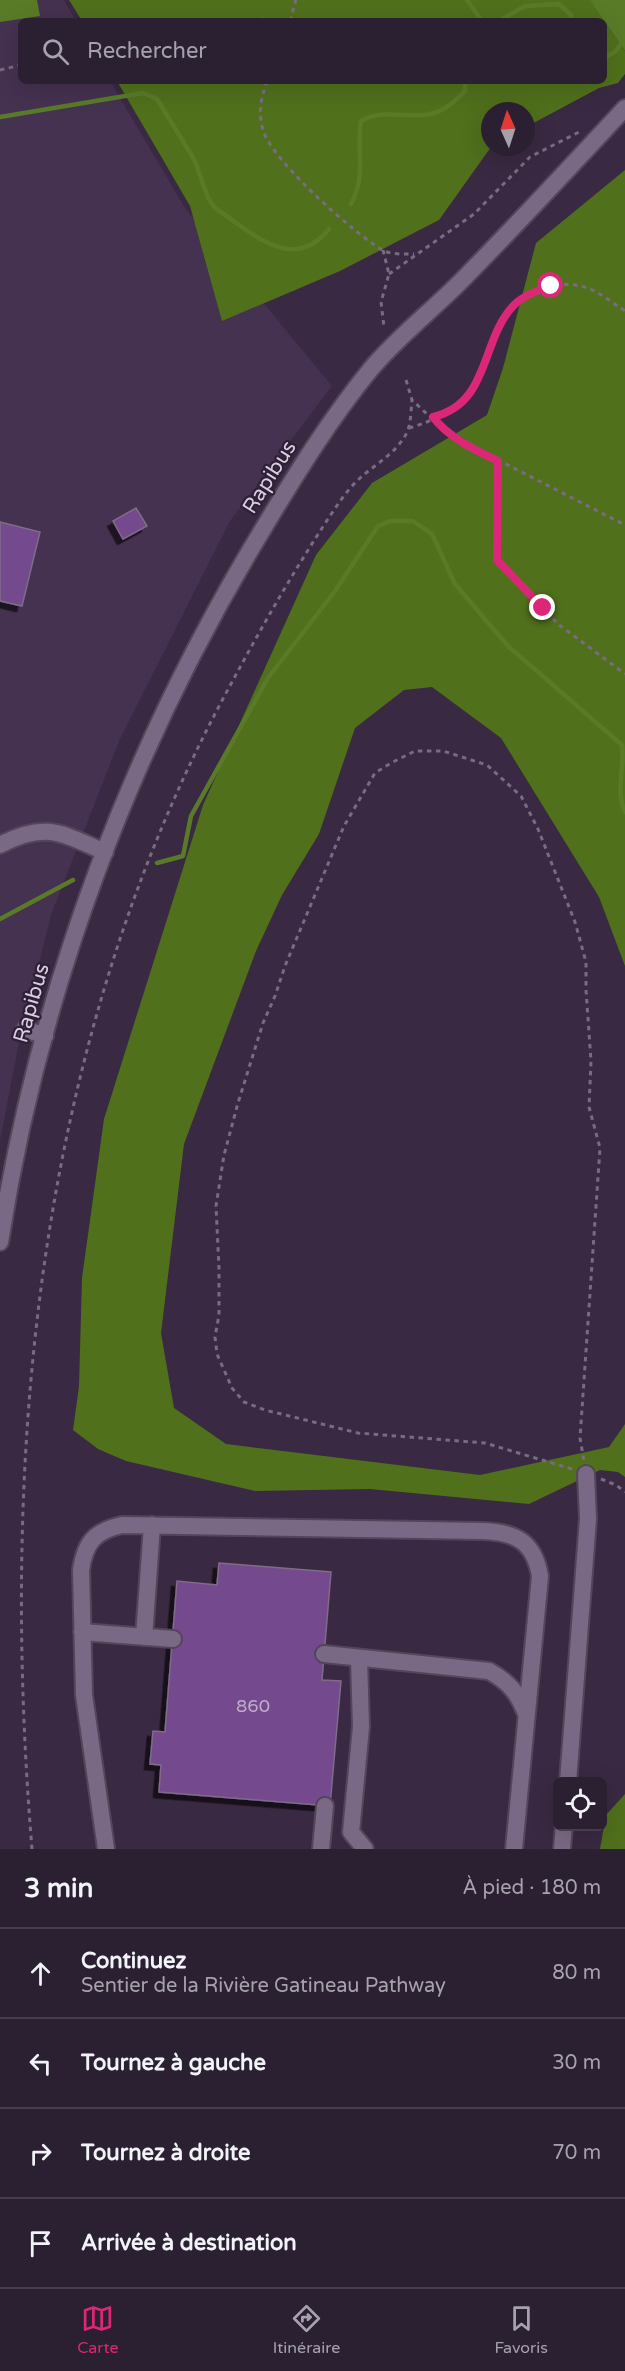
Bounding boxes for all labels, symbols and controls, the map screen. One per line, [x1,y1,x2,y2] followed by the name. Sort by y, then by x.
[18,18,607,84] search box
[39,35,72,68] icon: search
[87,38,207,64] text: Rechercher
[481,102,535,156] north arrow
[537,272,563,298] route start
[237,436,302,518] street label: Rapibus
[529,594,555,620] route end
[8,961,55,1046] street label: Rapibus
[236,1695,270,1717] house number: 860
[553,1777,607,1831] map controls
[553,1777,607,1831] button: locate
[24,1873,93,1904] text: 3 min
[463,1876,601,1900] text: À pied · 180 m
[81,1948,186,1974] text: Continuez
[24,1957,57,1990] icon: ahead
[552,1961,601,1985] text: 80 m
[81,1974,446,1998] text: Sentier de la Rivière Gatineau Pathway
[24,2047,57,2080] icon: left
[81,2050,266,2076] text: Tournez à gauche
[552,2051,601,2075] text: 30 m
[24,2137,57,2170] icon: right
[81,2140,250,2166] text: Tournez à droite
[552,2141,601,2165] text: 70 m
[24,2227,57,2260] icon: arrive
[81,2230,297,2256] text: Arrivée à destination
[77,2302,118,2358] tab: Carte
[273,2302,340,2358] tab: Itinéraire
[495,2302,548,2358] tab: Favoris

